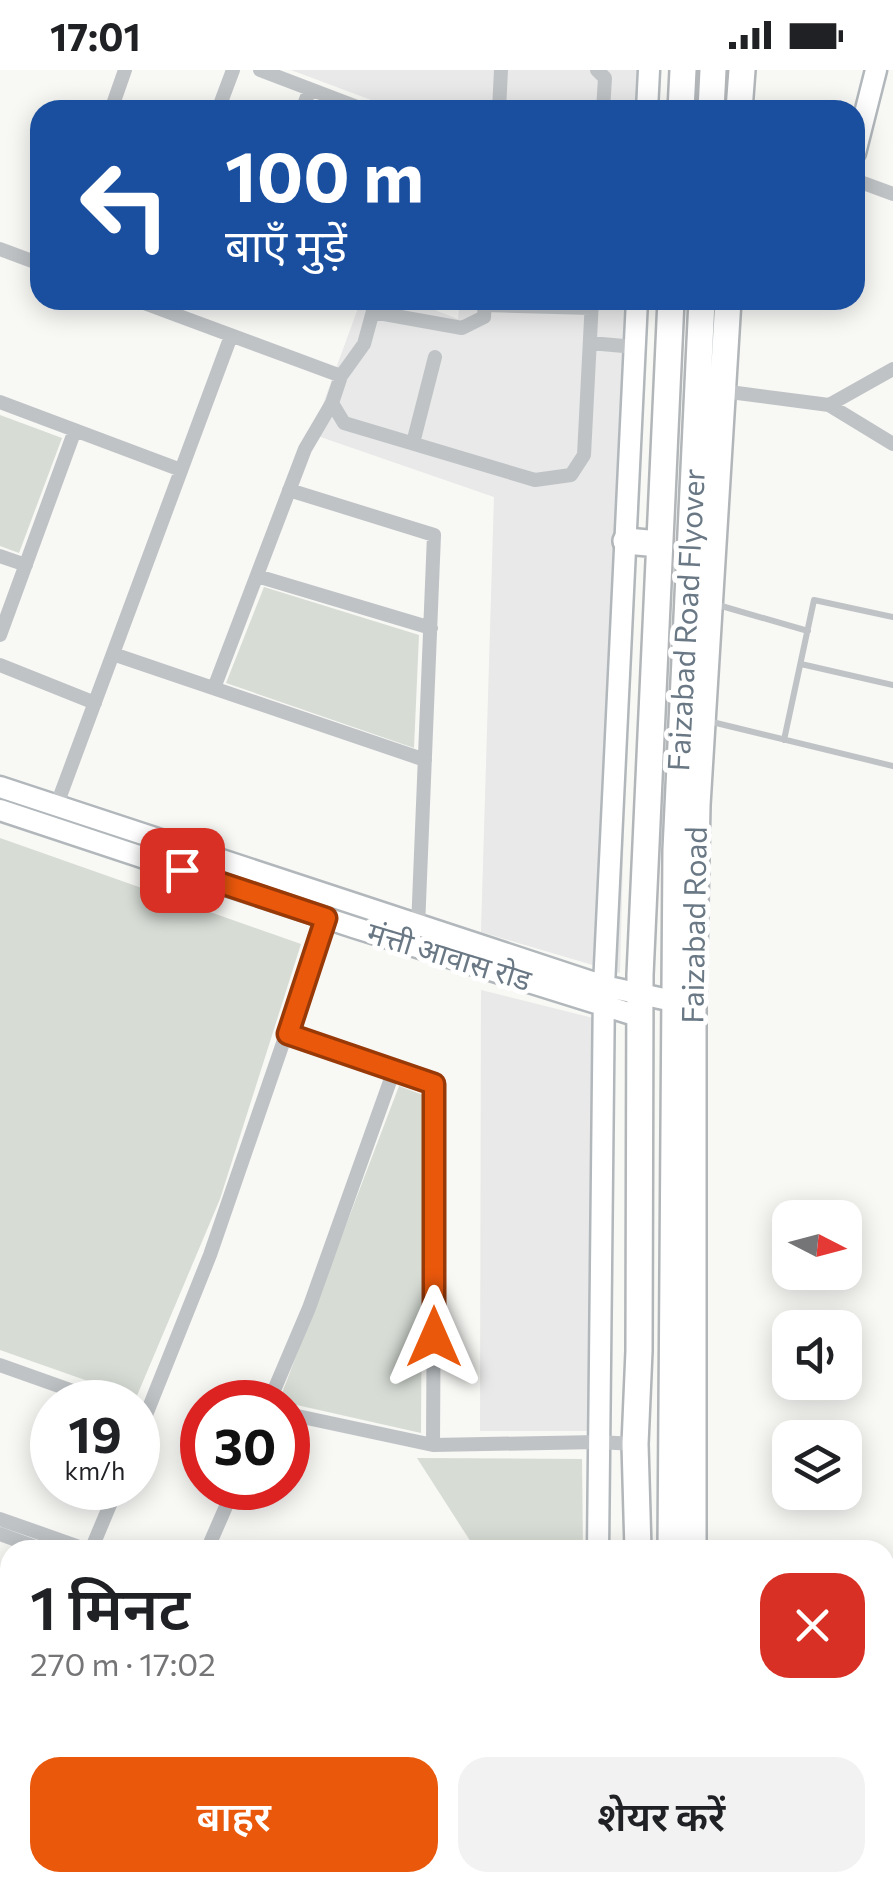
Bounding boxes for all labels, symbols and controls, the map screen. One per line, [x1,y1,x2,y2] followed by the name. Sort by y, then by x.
[50,12,141,59] text: 17:01
[225,131,424,216] text: 100 m
[60,140,190,270] icon: left
[225,216,347,271] text: बाएँ मुड़ें
[658,468,711,772] street label: Faizabad Road Flyover
[672,826,713,1024] street label: Faizabad Road
[140,828,225,913] pin
[155,843,210,898] icon: arrive
[363,912,537,997] street label: मंत्ती आवास रोड
[772,1200,862,1290] north arrow
[772,1200,862,1510] map controls
[382,1285,486,1389] position arrow
[772,1310,862,1400] button: sound
[180,1380,310,1510] speed limit sign: 30
[68,1402,122,1463] text: 19
[772,1420,862,1510] button: layers
[65,1455,125,1485] text: km/h
[30,1569,190,1642] text: 1 मिनट
[760,1573,865,1678] button: close
[30,1643,216,1683] text: 270 m · 17:02
[30,1757,438,1872] button: बाहर
[458,1757,865,1872] button: शेयर करें

